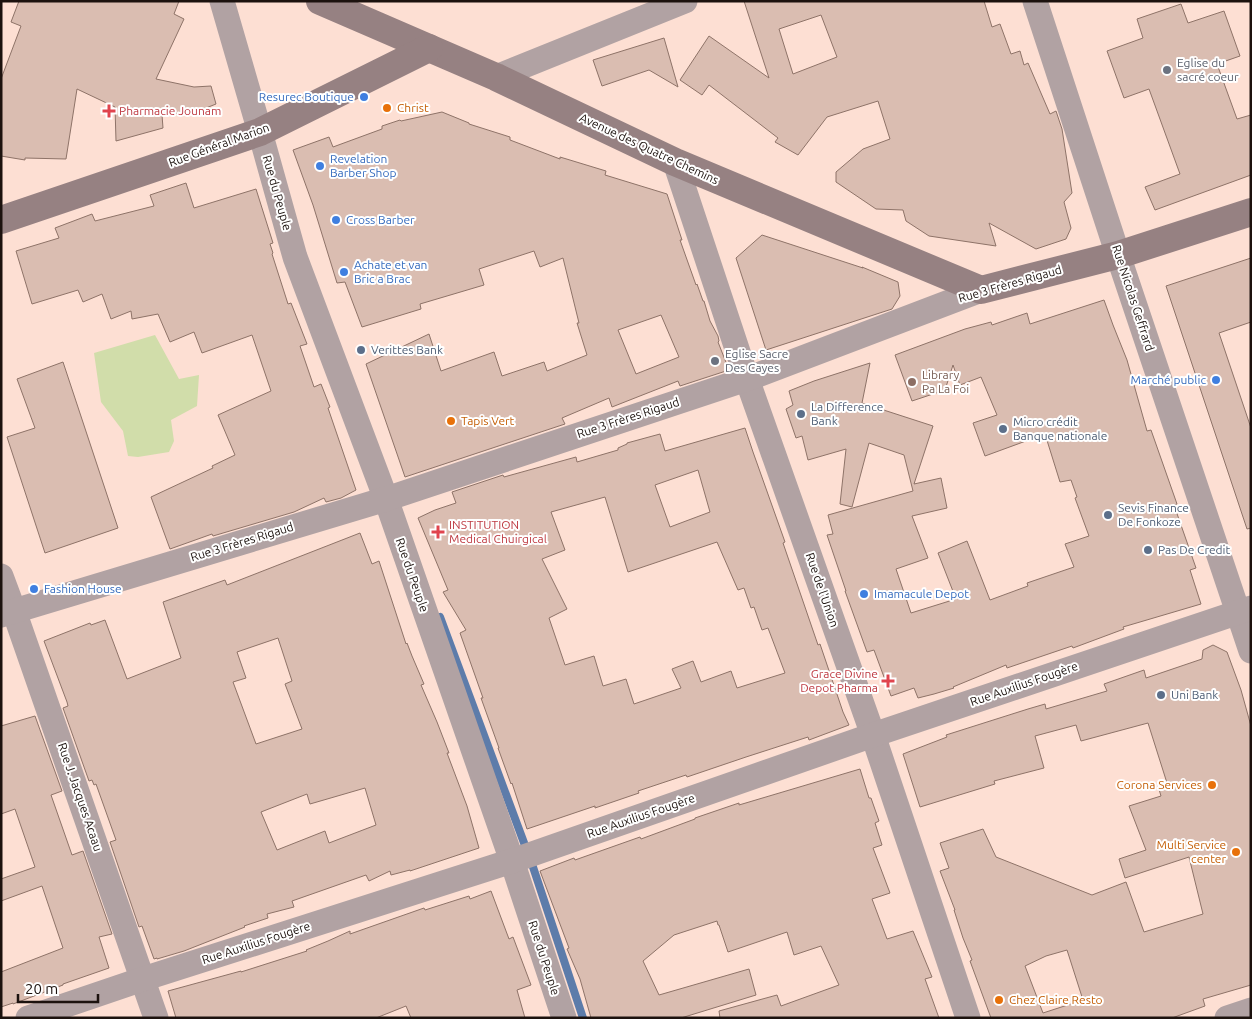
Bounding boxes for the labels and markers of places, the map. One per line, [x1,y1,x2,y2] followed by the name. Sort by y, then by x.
[1177,56,1239,83] place label: Eglise du sacré coeur
[1161,64,1173,76] marker: Eglise du sacré coeur
[259,90,354,103] place label: Resurec Boutique
[358,91,370,103] marker: Resurec Boutique
[397,101,429,114] place label: Christ
[381,102,393,114] marker: Christ
[119,104,221,117] place label: Pharmacie Jounam
[103,105,115,117] marker: Pharmacie Jounam
[330,152,396,179] place label: Revelation Barber Shop
[314,160,326,172] marker: Revelation Barber Shop
[346,213,415,226] place label: Cross Barber
[330,214,342,226] marker: Cross Barber
[354,258,427,285] place label: Achate et van Bric a Brac
[338,266,350,278] marker: Achate et van Bric a Brac
[371,343,443,356] place label: Verittes Bank
[355,344,367,356] marker: Verittes Bank
[725,347,788,374] place label: Eglise Sacre Des Cayes
[709,355,721,367] marker: Eglise Sacre Des Cayes
[922,368,969,395] place label: Library Pa La Foi
[1131,373,1206,386] place label: Marché public
[1210,374,1222,386] marker: Marché public
[906,376,918,388] marker: Library Pa La Foi
[811,400,883,427] place label: La Difference Bank
[795,408,807,420] marker: La Difference Bank
[461,414,515,427] place label: Tapis Vert
[445,415,457,427] marker: Tapis Vert
[1013,415,1107,442] place label: Micro crédit Banque nationale
[997,423,1009,435] marker: Micro crédit Banque nationale
[1118,501,1189,528] place label: Sevis Finance De Fonkoze
[1102,509,1114,521] marker: Sevis Finance De Fonkoze
[449,518,547,545] place label: INSTITUTION Medical Chuirgical
[431,525,445,539] marker: INSTITUTION Medical Chuirgical
[1158,543,1230,556] place label: Pas De Credit
[1142,544,1154,556] marker: Pas De Credit
[44,582,122,595] place label: Fashion House
[28,583,40,595] marker: Fashion House
[874,587,969,600] place label: Imamacule Depot
[858,588,870,600] marker: Imamacule Depot
[800,667,878,694] place label: Grace Divine Depot Pharma
[882,675,894,687] marker: Grace Divine Depot Pharma
[1171,688,1218,701] place label: Uni Bank
[1155,689,1167,701] marker: Uni Bank
[1116,778,1202,791] place label: Corona Services
[1206,779,1218,791] marker: Corona Services
[1157,838,1226,865] place label: Multi Service center
[1230,846,1242,858] marker: Multi Service center
[1009,993,1103,1006] place label: Chez Claire Resto
[993,994,1005,1006] marker: Chez Claire Resto

